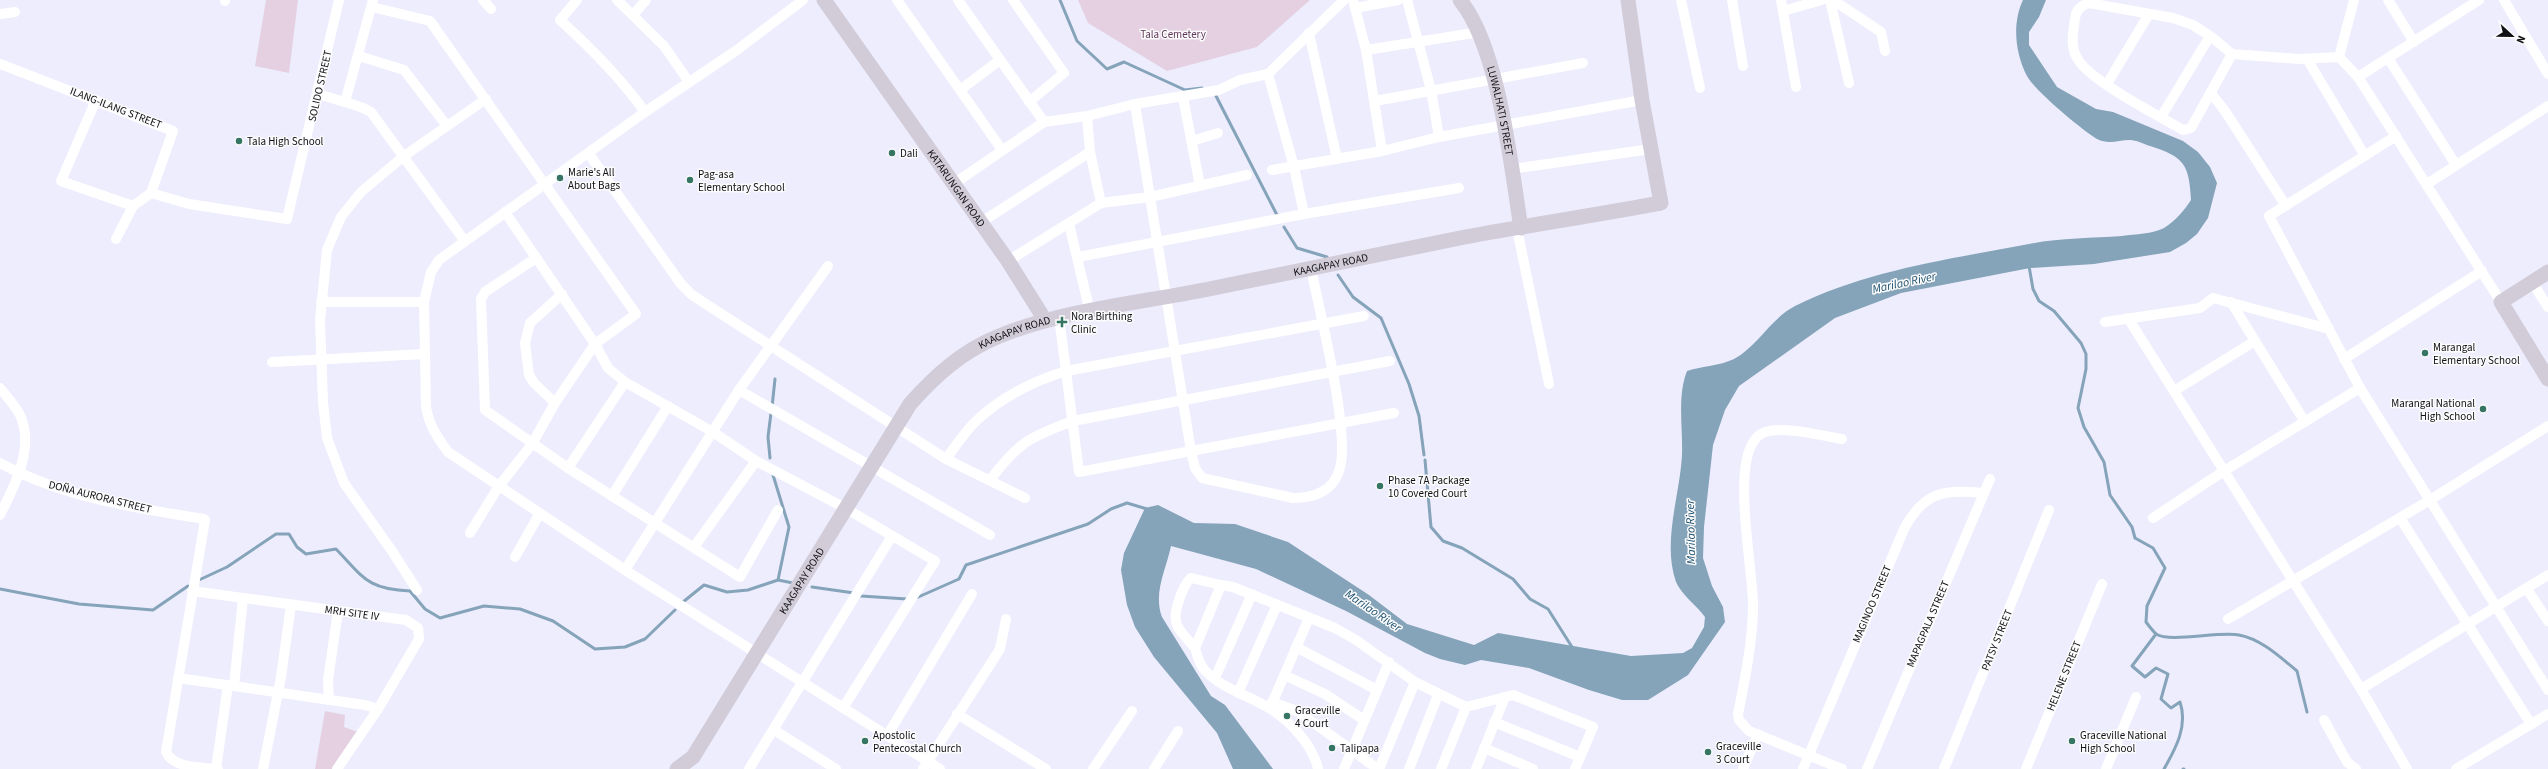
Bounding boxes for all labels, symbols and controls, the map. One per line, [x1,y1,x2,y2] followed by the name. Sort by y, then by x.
[2492,16,2532,56] north arrow
[1140,27,1206,42] park label: Tala Cemetery
[2512,33,2529,46] text: N
[304,49,336,123] street label: SOLIDO STREET
[1484,64,1517,157] street label: LUWALHATI STREET
[68,84,164,132] street label: ILANG-ILANG STREET
[247,134,324,149] place label: Tala High School
[234,136,244,146] marker: Tala High School
[900,146,918,161] place label: Dali
[924,146,989,230] street label: KATARUNGAN ROAD
[887,148,897,158] marker: Dali
[568,165,620,193] place label: Marie's All About Bags
[698,167,785,195] place label: Pag-asa Elementary School
[555,173,565,183] marker: Marie's All About Bags
[685,175,695,185] marker: Pag-asa Elementary School
[1292,249,1370,279] street label: KAAGAPAY ROAD
[1871,268,1938,298] water label: Marilao River
[1071,309,1133,337] place label: Nora Birthing Clinic
[975,312,1052,352] street label: KAAGAPAY ROAD
[1056,316,1068,328] marker: Nora Birthing Clinic
[2433,340,2520,368] place label: Marangal Elementary School
[2420,348,2430,358] marker: Marangal Elementary School
[2391,396,2475,424] place label: Marangal National High School
[2478,404,2488,414] marker: Marangal National High School
[1388,473,1470,501] place label: Phase 7A Package 10 Covered Court
[47,477,153,517] street label: DOÑA AURORA STREET
[1375,481,1385,491] marker: Phase 7A Package 10 Covered Court
[1682,499,1700,564] water label: Marilao River
[775,544,828,617] street label: KAAGAPAY ROAD
[1849,563,1895,645] street label: MAGINOO STREET
[1903,578,1953,670] street label: MAPAGPALA STREET
[1341,586,1405,637] water label: Marilao River
[324,602,381,624] street label: MRH SITE IV
[1978,607,2016,673] street label: PATSY STREET
[2043,639,2085,713] street label: HELENE STREET
[1295,703,1341,731] place label: Graceville 4 Court
[1282,711,1292,721] marker: Graceville 4 Court
[873,728,962,756] place label: Apostolic Pentecostal Church
[2080,728,2167,756] place label: Graceville National High School
[860,736,870,746] marker: Apostolic Pentecostal Church
[2067,736,2077,746] marker: Graceville National High School
[1716,739,1762,767] place label: Graceville 3 Court
[1340,741,1379,756] place label: Talipapa
[1327,743,1337,753] marker: Talipapa
[1703,747,1713,757] marker: Graceville 3 Court

